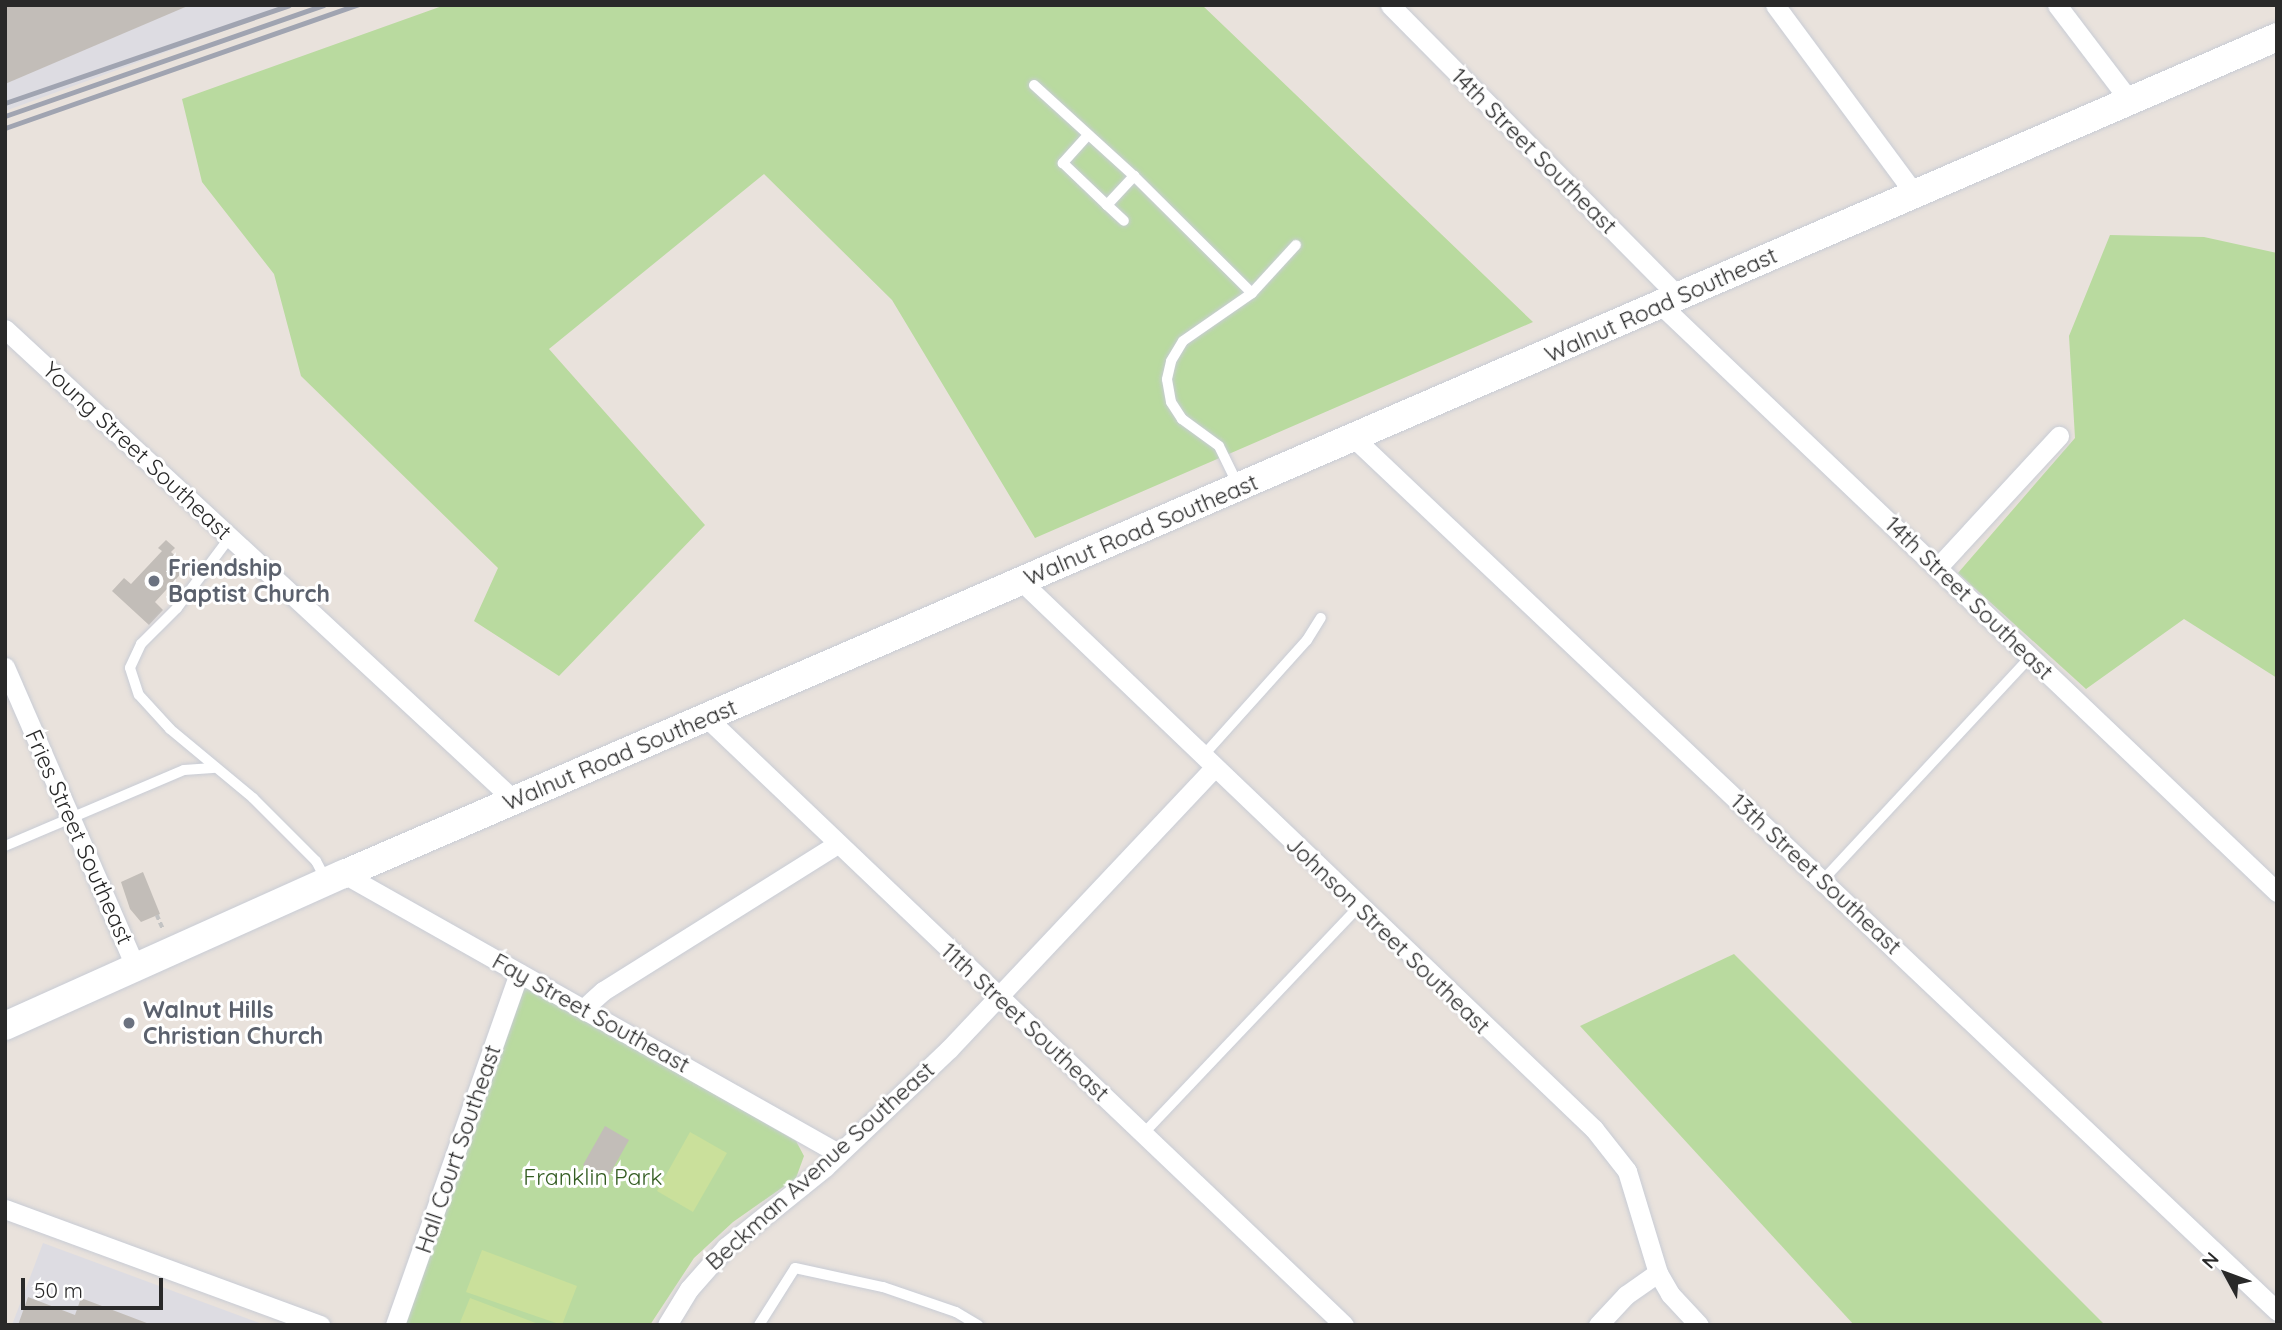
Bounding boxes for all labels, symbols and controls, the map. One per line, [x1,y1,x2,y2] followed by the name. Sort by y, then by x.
[1445,62,1623,240] street label: 14th Street Southeast
[1541,241,1781,369] street label: Walnut Road Southeast
[37,356,237,546] street label: Young Street Southeast
[1020,468,1262,592] street label: Walnut Road Southeast
[1879,511,2059,685] street label: 14th Street Southeast
[168,554,330,608] place label: Friendship Baptist Church
[146,573,162,589] marker: Friendship Baptist Church
[499,693,741,817] street label: Walnut Road Southeast
[19,725,139,949] street label: Fries Street Southeast
[1725,788,1907,960] street label: 13th Street Southeast
[1280,830,1496,1040] street label: Johnson Street Southeast
[935,937,1115,1107] street label: 11th Street Southeast
[488,947,694,1079] street label: Fay Street Southeast
[143,996,323,1050] place label: Walnut Hills Christian Church
[121,1015,137,1031] marker: Walnut Hills Christian Church
[409,1041,507,1257] street label: Hall Court Southeast
[700,1056,940,1276] street label: Beckman Avenue Southeast
[523,1163,663,1191] park label: Franklin Park
[2191,1239,2261,1309] north arrow
[2197,1247,2224,1273] text: N
[24,1264,166,1308] scale bar
[34,1277,83,1303] text: 50 m

